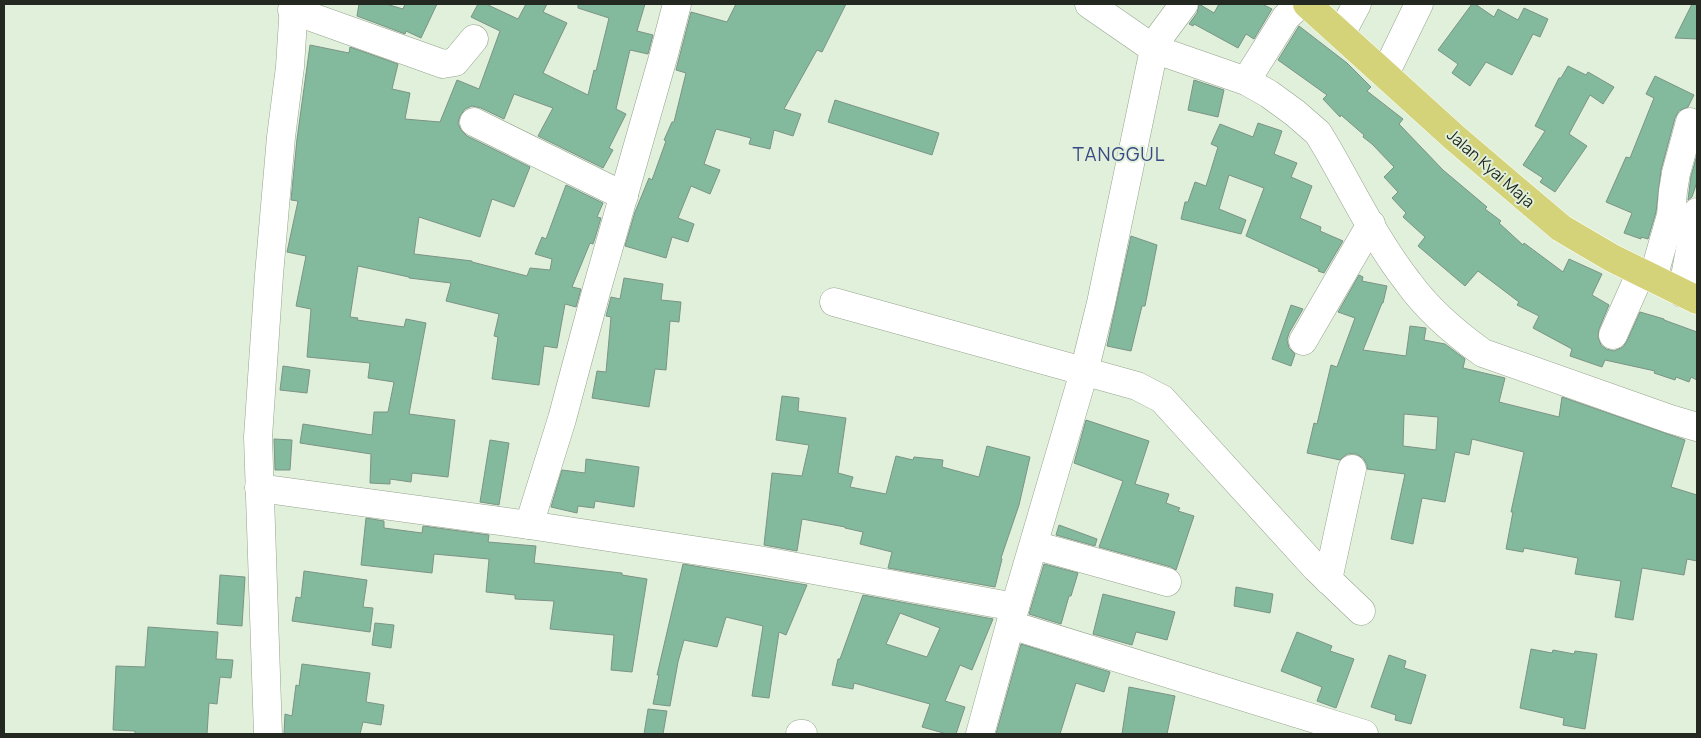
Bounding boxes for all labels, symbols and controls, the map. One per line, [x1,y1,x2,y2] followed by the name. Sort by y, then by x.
[1442,124,1540,212] street label: Jalan Kyai Maja
[1073,141,1165,167] district label: TANGGUL

